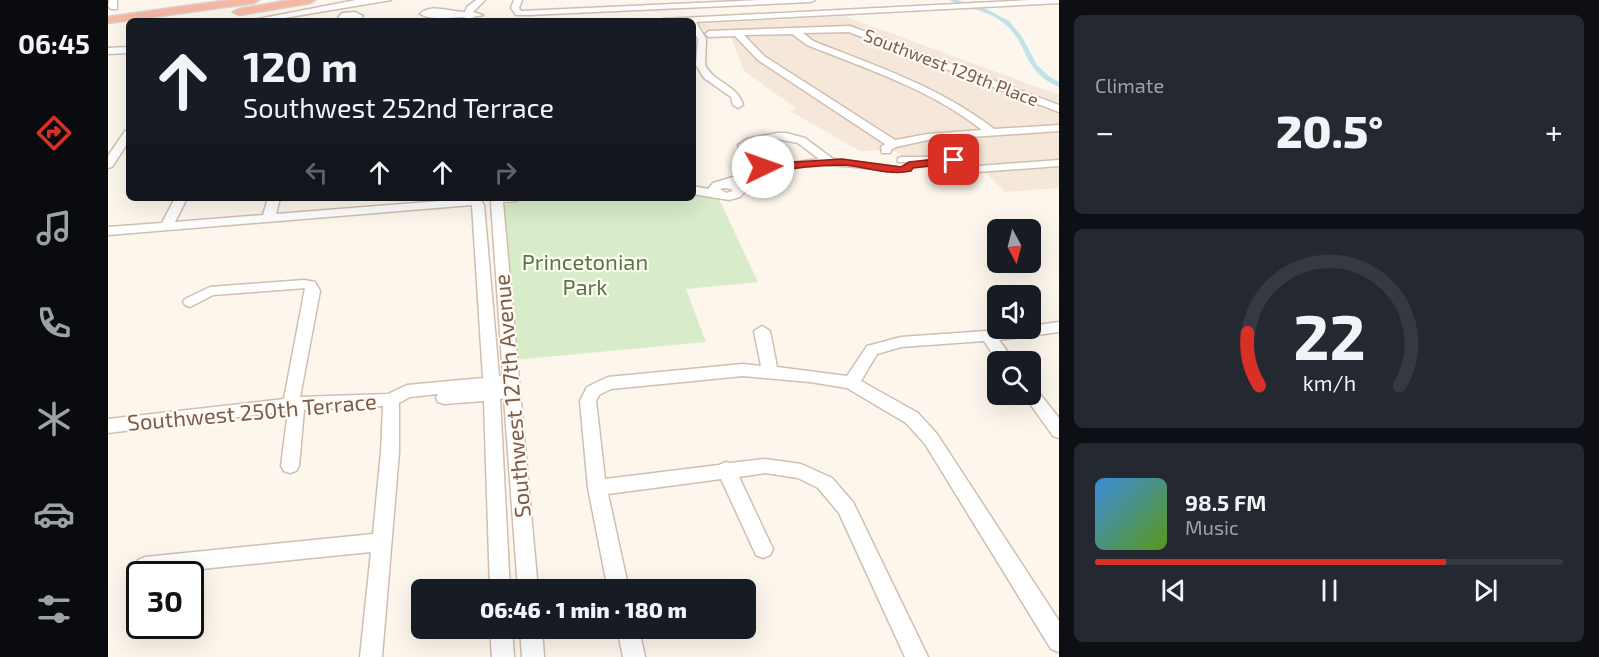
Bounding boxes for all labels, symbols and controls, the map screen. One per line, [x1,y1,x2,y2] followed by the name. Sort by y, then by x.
[861,24,1042,111] street label: Southwest 129th Place
[18,27,90,59] text: 06:45
[243,40,358,90] text: 120 m
[144,42,222,120] icon: ahead
[1095,73,1164,97] text: Climate
[243,91,554,123] text: Southwest 252nd Terrace
[1276,103,1383,157] text: 20.5°
[1095,111,1114,151] text: −
[1545,111,1563,151] text: +
[33,112,75,154] icon: directions
[928,134,979,185] pin
[731,135,795,199] position arrow
[937,143,970,176] icon: arrive
[300,156,333,189] icon: left
[363,156,396,189] icon: ahead
[426,156,459,189] icon: ahead
[489,156,522,189] icon: right
[33,207,75,249] icon: music
[987,219,1041,273] north arrow
[987,219,1041,405] map controls
[522,248,648,299] park label: Princetonian Park
[487,273,535,519] street label: Southwest 127th Avenue
[987,285,1041,339] button: sound
[1293,298,1365,373] text: 22
[33,302,75,344] icon: phone
[987,351,1041,405] button: search
[1302,370,1356,395] text: km/h
[126,387,378,435] street label: Southwest 250th Terrace
[33,398,75,440] icon: climate
[1185,489,1266,515] text: 98.5 FM
[33,493,75,535] icon: car
[1185,515,1239,539] text: Music
[126,561,204,639] speed limit sign: 30
[1157,574,1190,607] icon: previous
[1313,574,1346,607] icon: pause
[1469,574,1502,607] icon: next
[33,588,75,630] icon: filters
[480,596,687,622] text: 06:46 · 1 min · 180 m

